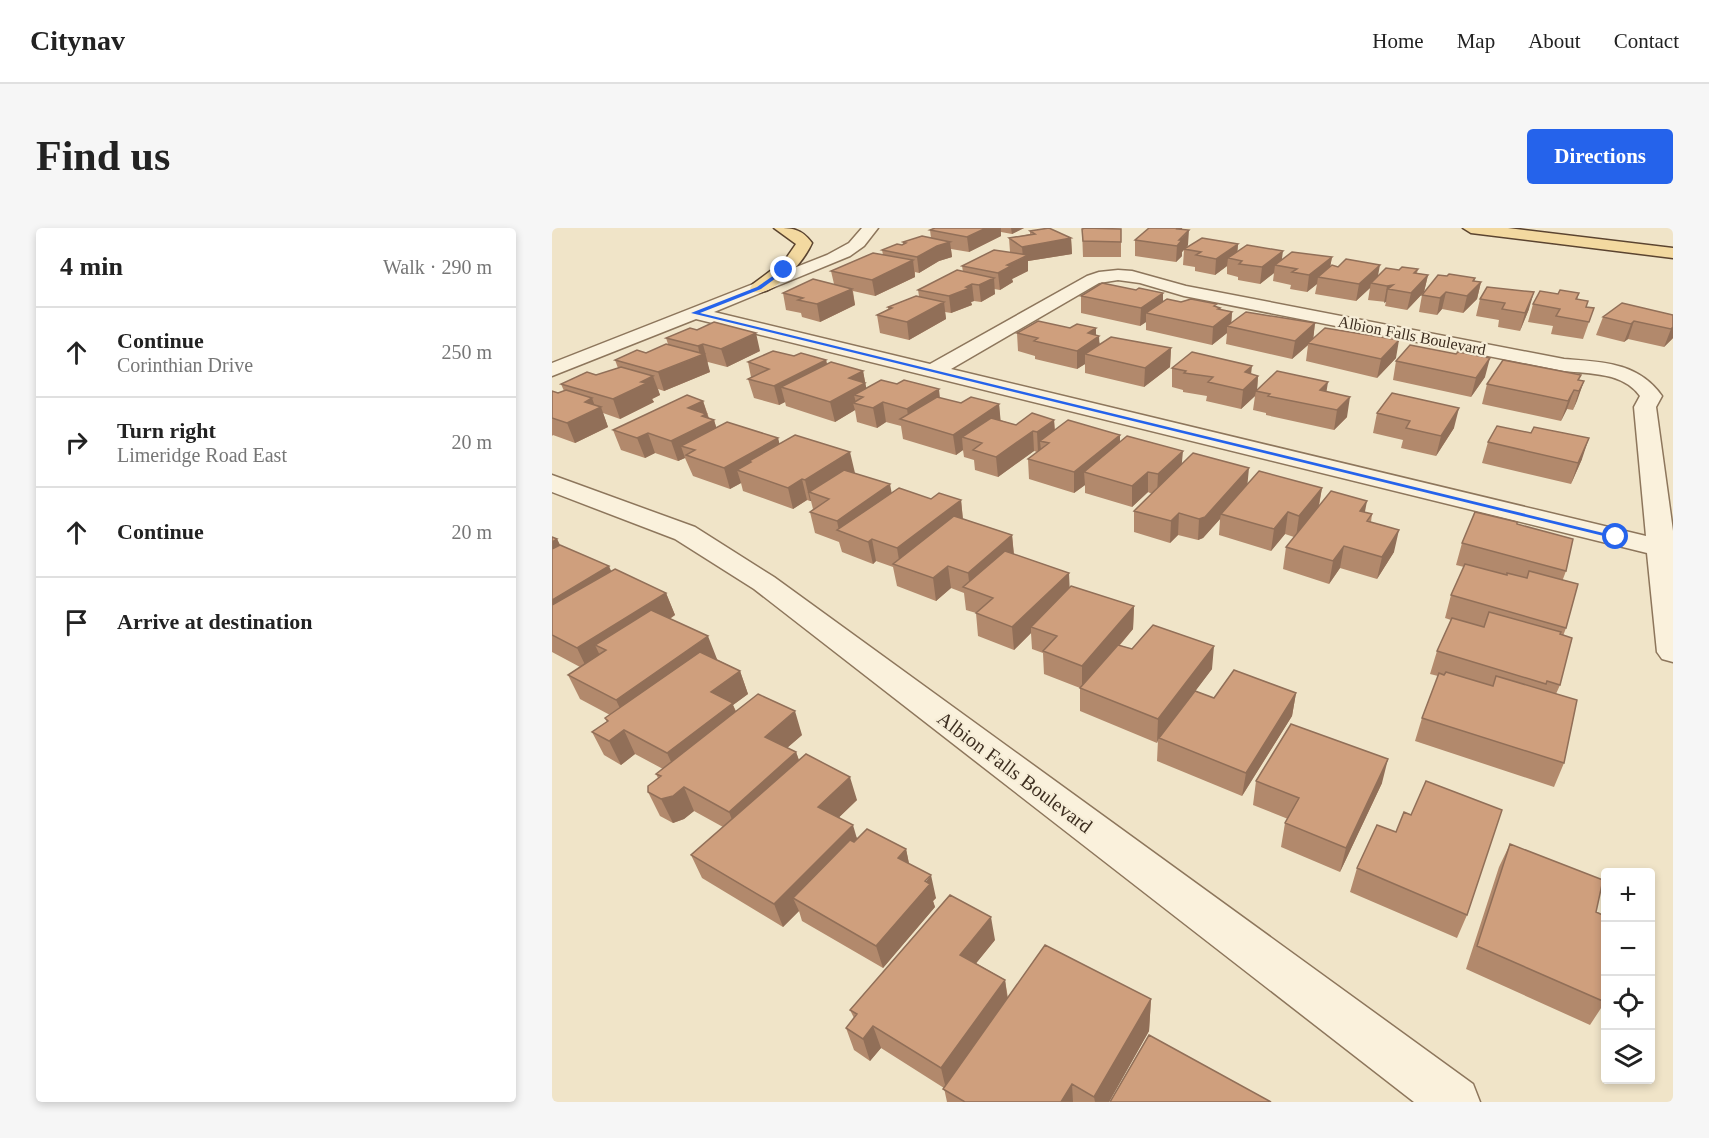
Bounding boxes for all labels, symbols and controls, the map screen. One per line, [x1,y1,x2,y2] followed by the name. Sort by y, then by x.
[30,25,125,56] text: Citynav
[1372,29,1424,53] text: Home
[1457,29,1495,53] text: Map
[1528,29,1581,53] text: About
[1614,29,1679,53] text: Contact
[1527,129,1673,184] button: Directions
[36,133,170,179] text: Find us
[60,252,123,281] text: 4 min
[383,256,492,278] text: Walk · 290 m
[770,256,796,282] route end
[1337,313,1487,358] street label: Albion Falls Boulevard
[117,328,204,353] text: Continue
[60,336,93,369] icon: ahead
[441,341,492,363] text: 250 m
[117,354,253,376] text: Corinthian Drive
[117,418,216,443] text: Turn right
[60,426,93,459] icon: right
[451,431,492,453] text: 20 m
[117,444,287,466] text: Limeridge Road East
[60,516,93,549] icon: ahead
[117,519,204,544] text: Continue
[451,521,492,543] text: 20 m
[1602,523,1628,549] route start
[60,606,93,639] icon: arrive
[117,609,313,634] text: Arrive at destination
[933,707,1097,837] street label: Albion Falls Boulevard
[1601,868,1655,1084] map controls
[1601,868,1655,922] button: +
[1601,922,1655,976] button: −
[1601,976,1655,1030] button: locate
[1601,1030,1655,1084] button: layers

